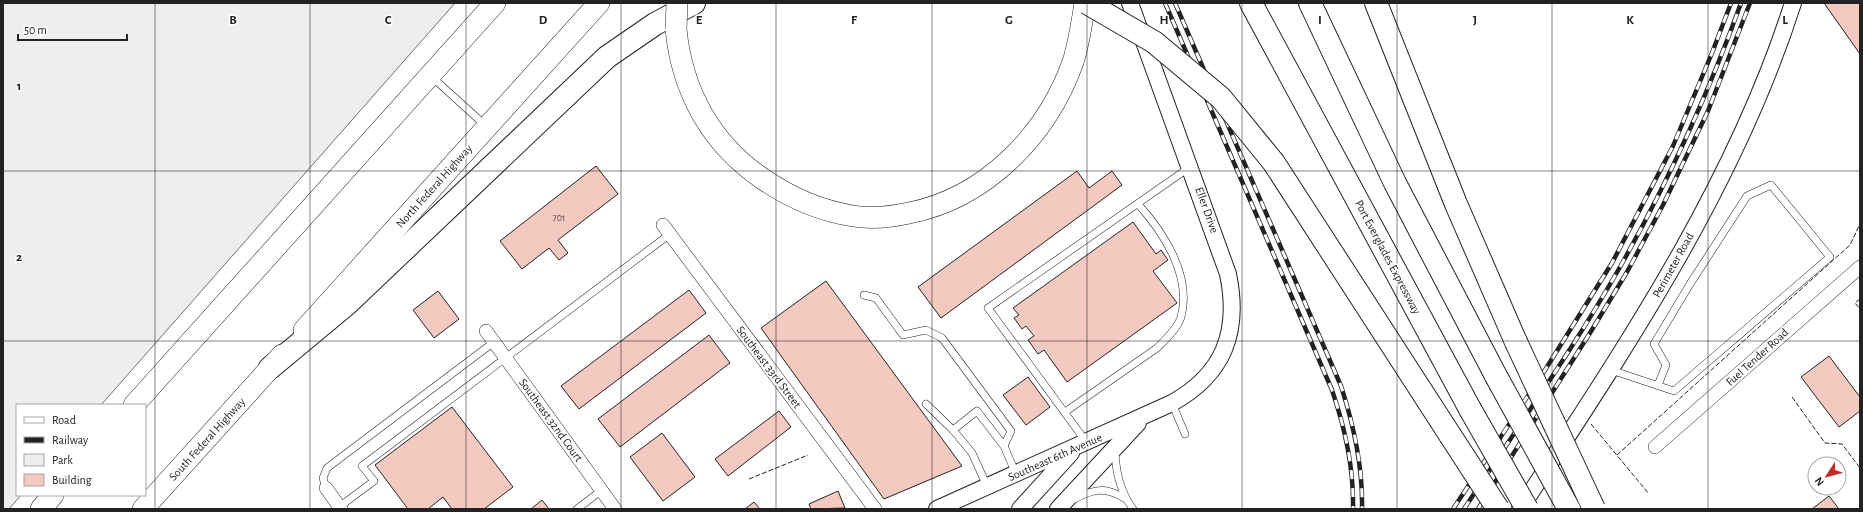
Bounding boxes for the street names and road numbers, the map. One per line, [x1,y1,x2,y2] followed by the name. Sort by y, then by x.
[394,142,475,231] street label: North Federal Highway
[1193,185,1221,235] street label: Eller Drive
[1352,198,1423,316] street label: Port Everglades Expressway
[1650,231,1696,299] street label: Perimeter Road
[734,324,804,410] street label: Southeast 33rd Street
[1723,326,1791,388] street label: Fuel Tender Road
[517,376,585,464] street label: Southeast 32nd Court
[167,395,248,484] street label: South Federal Highway
[1006,431,1104,483] street label: Southeast 6th Avenue

